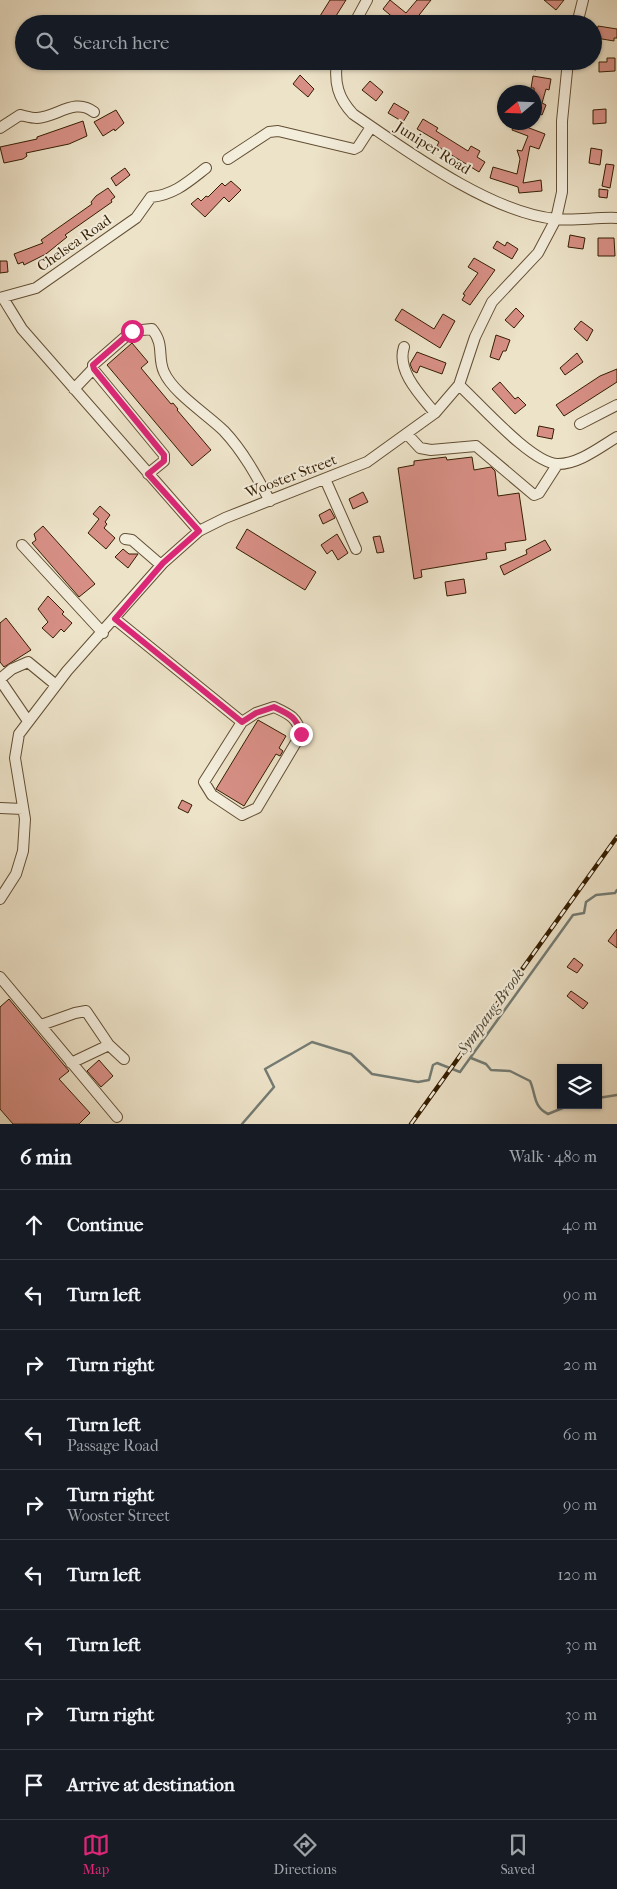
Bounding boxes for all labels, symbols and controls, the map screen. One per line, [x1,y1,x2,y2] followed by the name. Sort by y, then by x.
[15,15,602,70] search box
[33,29,61,57] icon: search
[73,32,169,54] text: Search here
[497,85,542,130] north arrow
[391,117,475,179] street label: Juniper Road
[33,210,115,275] street label: Chelsea Road
[121,320,144,343] route start
[242,450,340,502] street label: Wooster Street
[290,723,313,746] route end
[452,964,528,1059] water label: Sympaug Brook
[557,1064,602,1109] map controls
[557,1064,602,1109] button: layers
[20,1145,72,1169] text: 6 min
[509,1147,597,1166] text: Walk · 480 m
[20,1211,48,1239] icon: ahead
[67,1214,143,1236] text: Continue
[562,1215,597,1234] text: 40 m
[20,1281,48,1309] icon: left
[67,1284,141,1306] text: Turn left
[563,1285,597,1304] text: 90 m
[20,1351,48,1379] icon: right
[67,1354,154,1376] text: Turn right
[563,1355,597,1374] text: 20 m
[67,1414,141,1436] text: Turn left
[20,1421,48,1449] icon: left
[563,1425,597,1444] text: 60 m
[67,1436,159,1455] text: Passage Road
[67,1484,154,1506] text: Turn right
[20,1491,48,1519] icon: right
[563,1495,597,1514] text: 90 m
[67,1506,170,1525] text: Wooster Street
[20,1561,48,1589] icon: left
[67,1564,141,1586] text: Turn left
[558,1565,597,1584] text: 120 m
[20,1631,48,1659] icon: left
[67,1634,141,1656] text: Turn left
[565,1635,597,1654] text: 30 m
[20,1701,48,1729] icon: right
[67,1704,154,1726] text: Turn right
[565,1705,597,1724] text: 30 m
[20,1771,48,1799] icon: arrive
[67,1774,235,1796] text: Arrive at destination
[82,1831,110,1878] tab: Map
[274,1831,337,1878] tab: Directions
[500,1831,535,1878] tab: Saved

